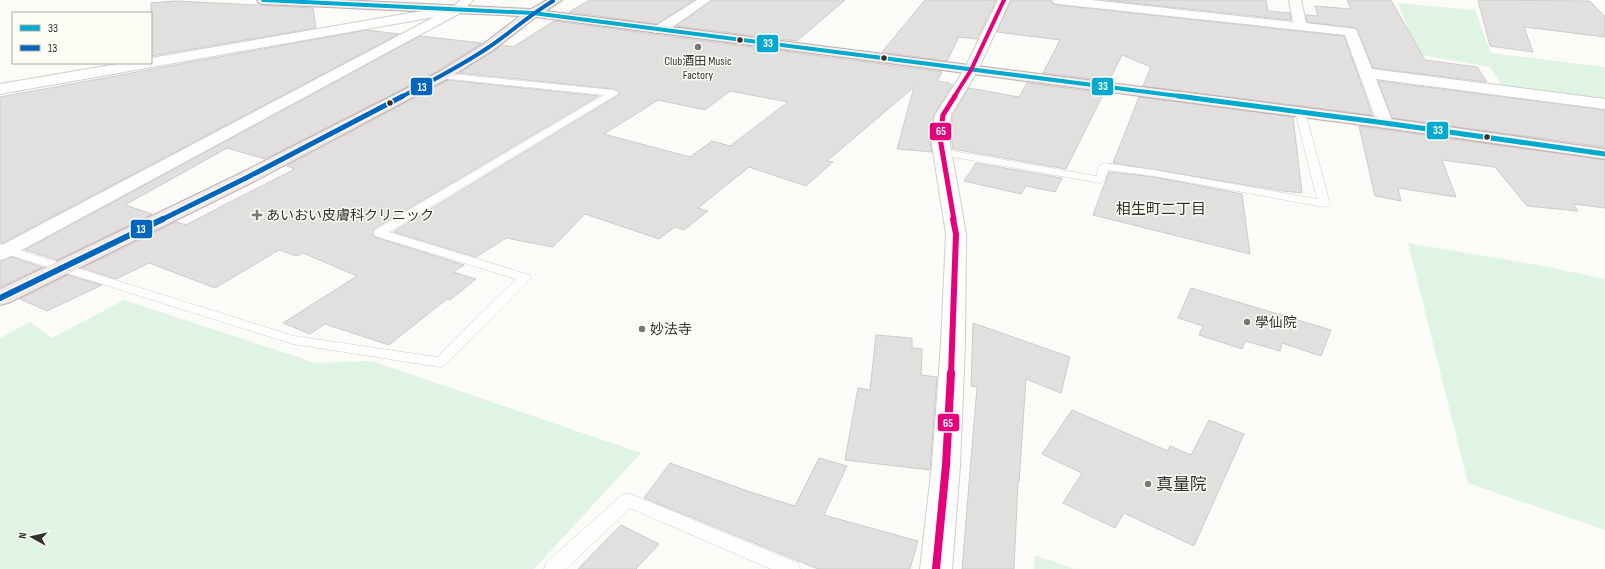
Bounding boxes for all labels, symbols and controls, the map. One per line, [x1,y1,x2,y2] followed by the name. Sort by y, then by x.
[12,12,152,64] legend
[48,21,58,36] text: 33
[756,34,779,53] line badge: 33
[735,35,745,45] unlabelled marker
[763,37,773,50] text: 33
[48,41,57,56] text: 13
[693,42,703,52] marker: Club酒田 Music Factory
[879,53,889,63] unlabelled marker
[664,54,732,83] place label: Club酒田 Music Factory
[410,77,433,96] line badge: 13
[1091,77,1114,96] line badge: 33
[1098,80,1108,93] text: 33
[417,81,427,94] text: 13
[385,98,395,108] unlabelled marker
[1426,121,1449,140] line badge: 33
[929,122,952,141] line badge: 65
[1433,124,1443,137] text: 33
[936,125,946,138] text: 65
[1482,132,1492,142] unlabelled marker
[1116,200,1206,219] district label: 相生町二丁目
[266,207,434,224] place label: あいおい皮膚科クリニック
[251,209,263,221] marker: あいおい皮膚科クリニック
[130,219,153,239] line badge: 13
[136,223,146,236] text: 13
[1255,314,1297,331] place label: 學仙院
[1242,317,1252,327] marker: 學仙院
[650,321,692,338] place label: 妙法寺
[637,324,647,334] marker: 妙法寺
[937,413,960,432] line badge: 65
[943,417,953,430] text: 65
[1156,475,1207,495] place label: 真量院
[1143,479,1153,489] marker: 真量院
[12,517,52,557] north arrow
[16,532,29,539] text: N

